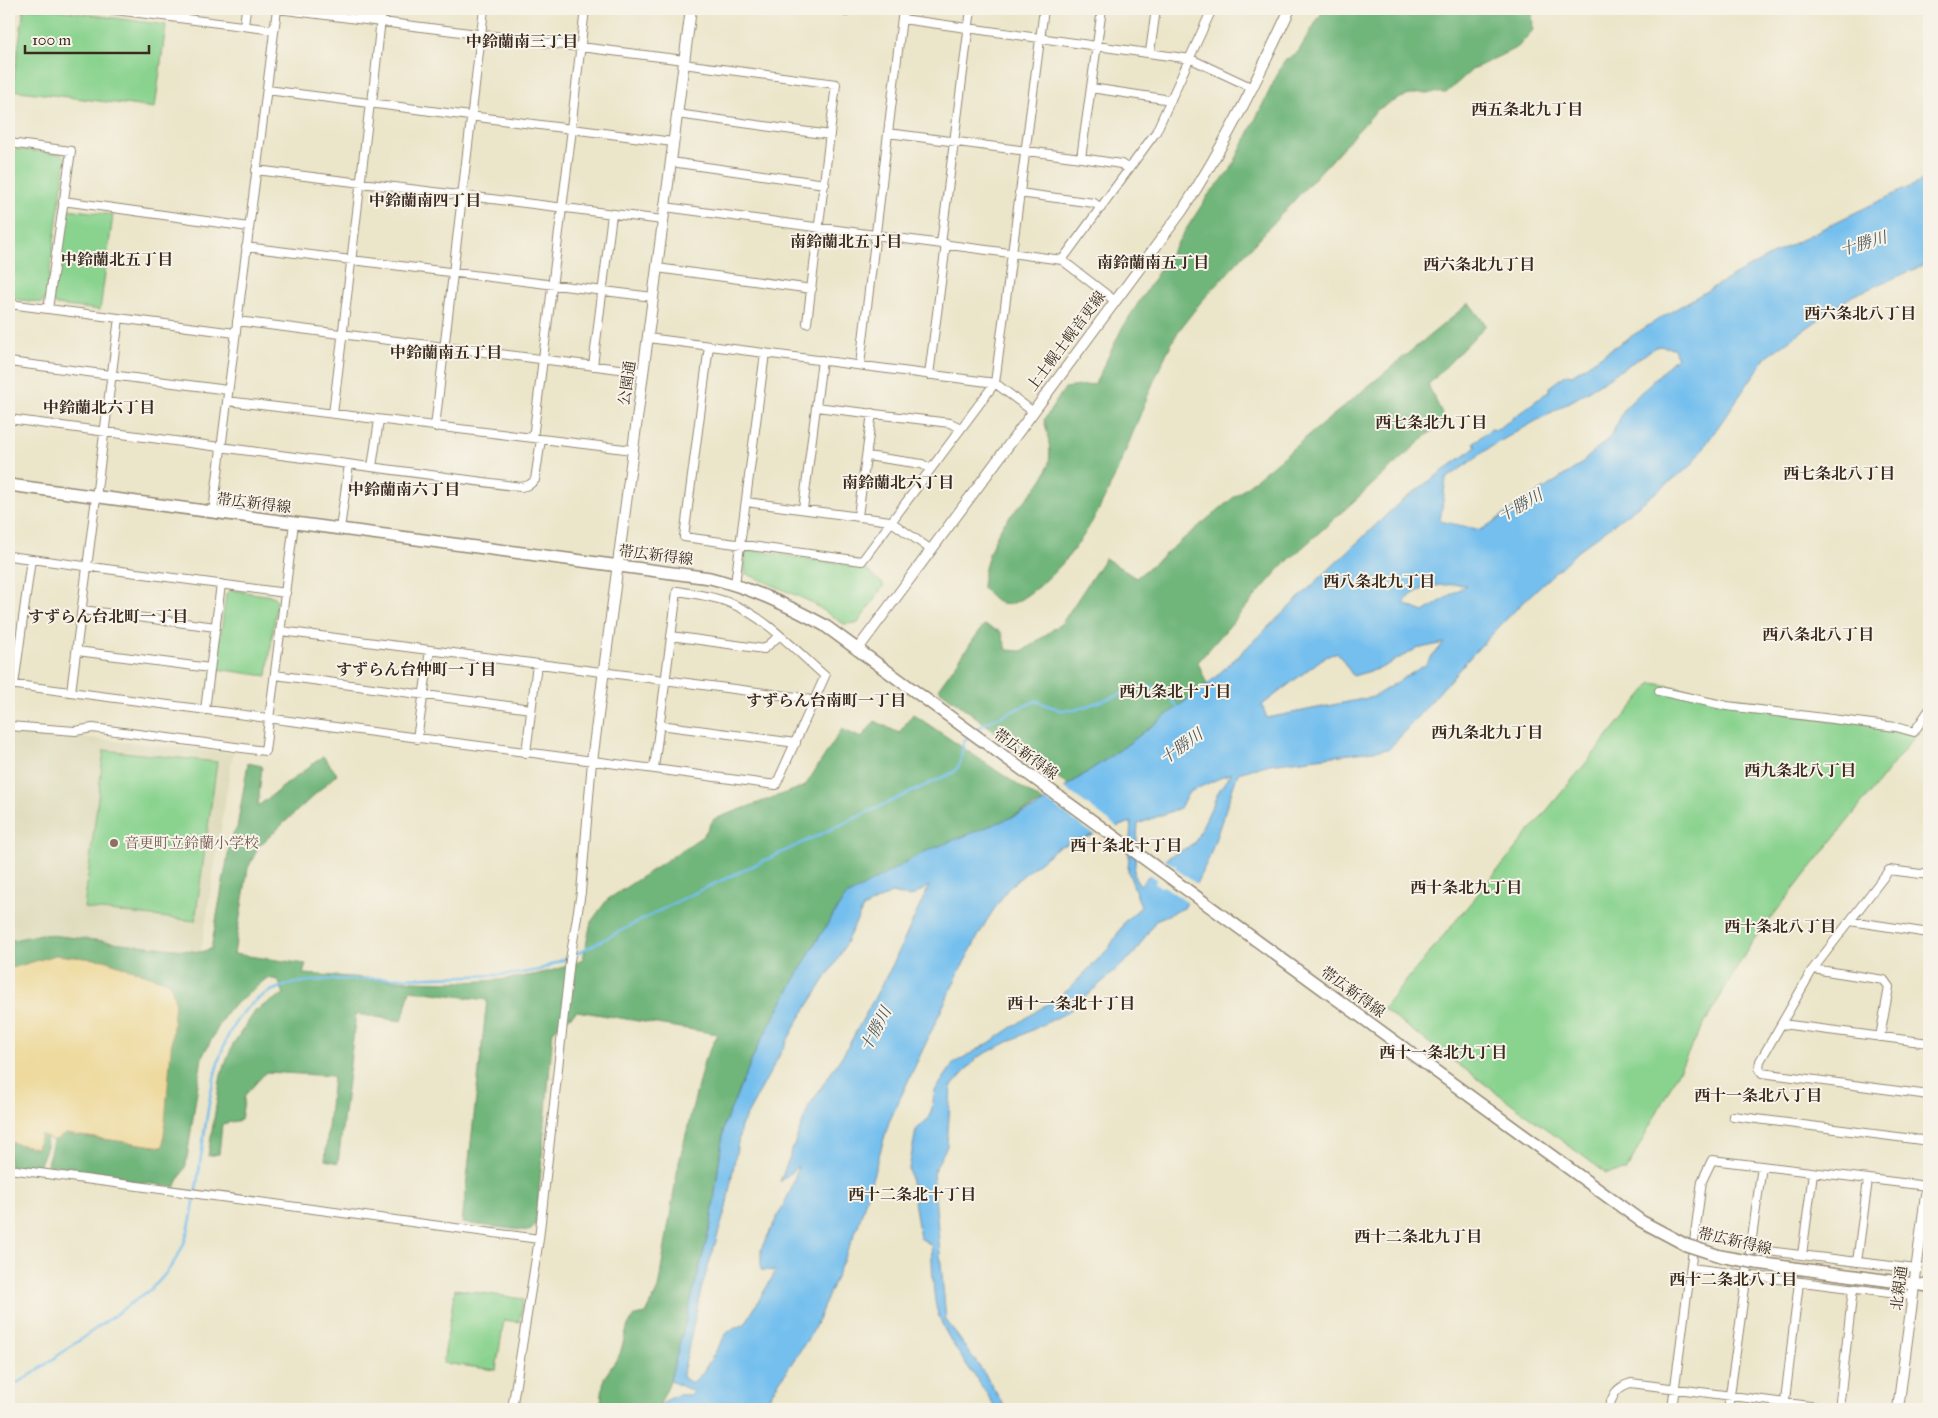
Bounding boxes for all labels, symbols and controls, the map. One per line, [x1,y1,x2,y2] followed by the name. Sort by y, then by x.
[25,22,149,54] scale bar
[32,31,72,49] text: 100 m
[466,32,578,51] district label: 中鈴蘭南三丁目
[1471,100,1583,119] district label: 西五条北九丁目
[369,191,481,210] district label: 中鈴蘭南四丁目
[1837,227,1891,260] water label: 十勝川
[790,232,902,251] district label: 南鈴蘭北五丁目
[61,250,173,269] district label: 中鈴蘭北五丁目
[1097,253,1209,272] district label: 南鈴蘭南五丁目
[1423,255,1535,274] district label: 西六条北九丁目
[1023,288,1109,394] street label: 上士幌士幌音更線
[1804,304,1916,323] district label: 西六条北八丁目
[390,343,502,362] district label: 中鈴蘭南五丁目
[615,359,639,407] street label: 公園通
[43,398,155,417] district label: 中鈴蘭北六丁目
[1375,413,1487,432] district label: 西七条北九丁目
[1783,464,1895,483] district label: 西七条北八丁目
[842,473,954,492] district label: 南鈴蘭北六丁目
[348,480,460,499] district label: 中鈴蘭南六丁目
[1495,484,1548,526] water label: 十勝川
[216,489,292,517] street label: 帯広新得線
[618,541,694,569] street label: 帯広新得線
[1323,572,1435,591] district label: 西八条北九丁目
[28,607,188,626] district label: すずらん台北町一丁目
[1762,625,1874,644] district label: 西八条北八丁目
[336,660,496,679] district label: すずらん台仲町一丁目
[1119,682,1231,701] district label: 西九条北十丁目
[746,691,906,710] district label: すずらん台南町一丁目
[1156,723,1208,768] water label: 十勝川
[1431,723,1543,742] district label: 西九条北九丁目
[990,725,1062,783] street label: 帯広新得線
[1744,761,1856,780] district label: 西九条北八丁目
[124,834,259,852] place label: 音更町立鈴蘭小学校
[1070,836,1182,855] district label: 西十条北十丁目
[108,837,120,849] marker: 音更町立鈴蘭小学校
[1410,878,1522,897] district label: 西十条北九丁目
[1724,917,1836,936] district label: 西十条北八丁目
[1317,963,1389,1021] street label: 帯広新得線
[1007,994,1135,1013] district label: 西十一条北十丁目
[856,1002,896,1055] water label: 十勝川
[1379,1043,1507,1062] district label: 西十一条北九丁目
[1694,1086,1822,1105] district label: 西十一条北八丁目
[848,1185,976,1204] district label: 西十二条北十丁目
[1696,1224,1774,1258] street label: 帯広新得線
[1354,1227,1482,1246] district label: 西十二条北九丁目
[1887,1265,1911,1311] street label: 北親通
[1669,1270,1797,1289] district label: 西十二条北八丁目

